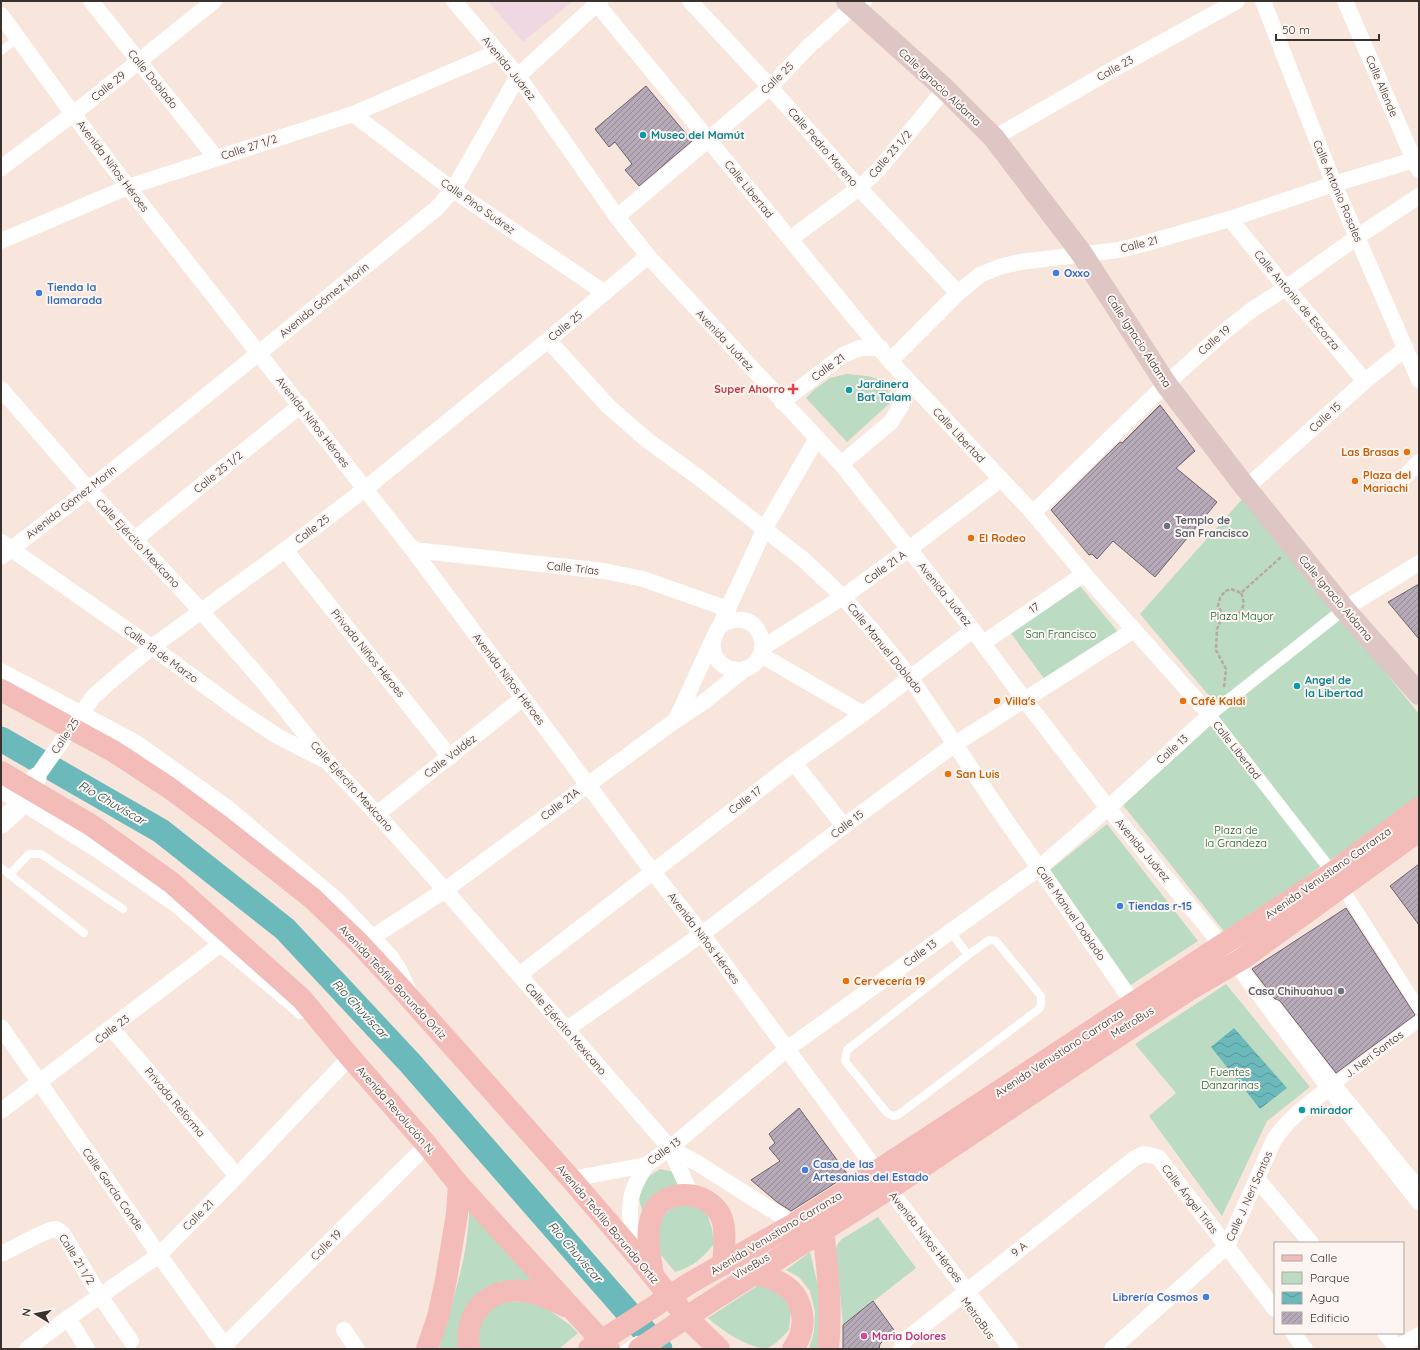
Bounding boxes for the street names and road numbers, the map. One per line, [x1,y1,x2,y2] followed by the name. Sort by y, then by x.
[479,33,539,103] street label: Avenida Juárez
[896,45,984,129] street label: Calle Ignacio Aldama
[125,47,181,112] street label: Calle Doblado
[1094,52,1136,84] street label: Calle 23
[1363,53,1401,119] street label: Calle Allende
[758,59,796,97] street label: Calle 25
[88,68,128,104] street label: Calle 29
[785,105,861,190] street label: Calle Pedro Moreno
[74,117,152,215] street label: Avenida Niños Héroes
[865,127,915,181] street label: Calle 23 1/2
[219,131,279,163] street label: Calle 27 1/2
[1310,138,1366,244] street label: Calle Antonio Rosales
[721,157,777,221] street label: Calle Libertad
[438,175,518,237] street label: Calle Pino Suárez
[1119,233,1159,255] street label: Calle 21
[1251,247,1343,353] street label: Calle Antonio de Escorza
[276,260,372,340] street label: Avenida Gómez Morín
[1104,292,1174,390] street label: Calle Ignacio Aldama
[693,307,757,373] street label: Avenida Juárez
[545,308,585,344] street label: Calle 25
[1195,322,1233,358] street label: Calle 19
[808,350,848,384] street label: Calle 21
[273,374,353,470] street label: Avenida Niños Héroes
[1306,399,1344,435] street label: Calle 15
[930,404,988,466] street label: Calle Libertad
[191,448,245,496] street label: Calle 25 1/2
[23,462,119,542] street label: Avenida Gómez Morín
[93,495,183,591] street label: Calle Ejército Mexicano
[292,511,332,547] street label: Calle 25
[861,547,909,587] street label: Calle 21 A
[1296,552,1376,644] street label: Calle Ignacio Aldama
[546,558,600,578] street label: Calle Trías
[915,559,975,629] street label: Avenida Juárez
[1026,599,1042,617] street label: 17
[844,600,926,696] street label: Calle Manuel Doblado
[328,606,408,700] street label: Privada Niños Héroes
[121,622,201,686] street label: Calle 18 de Marzo
[470,630,548,728] street label: Avenida Niños Héroes
[48,715,82,757] street label: Calle 25
[1210,718,1264,782] street label: Calle Libertad
[421,731,479,781] street label: Calle Valdéz
[1153,731,1191,767] street label: Calle 13
[308,738,397,834] street label: Calle Ejército Mexicano
[726,783,765,817] street label: Calle 17
[538,785,582,823] street label: Calle 21A
[828,807,866,841] street label: Calle 15
[1112,815,1174,885] street label: Avenida Juárez
[1262,824,1394,922] street label: Avenida Venustiano Carranza
[1033,863,1109,963] street label: Calle Manuel Doblado
[665,889,743,987] street label: Avenida Niños Héroes
[336,922,450,1042] street label: Avenida Teófilo Borunda Ortiz
[901,936,940,970] street label: Calle 13
[522,980,610,1078] street label: Calle Ejército Mexicano
[1108,1003,1156,1041] street label: MetroBus
[992,1006,1126,1100] street label: Avenida Venustiano Carranza
[92,1011,132,1047] street label: Calle 23
[1342,1027,1406,1081] street label: J. Neri Santos
[354,1063,438,1157] street label: Avenida Revolución N.
[142,1064,208,1140] street label: Privada Reforma
[645,1134,684,1168] street label: Calle 13
[79,1145,147,1233] street label: Calle García Conde
[1223,1148,1275,1244] street label: Calle J. Neri Santos
[1159,1161,1221,1237] street label: Calle Ángel Trías
[554,1162,662,1286] street label: Avenida Teófilo Borunda Ortiz
[708,1188,844,1278] street label: Avenida Venustiano Carranza
[886,1189,966,1285] street label: Avenida Niños Héroes
[180,1197,216,1233] street label: Calle 21
[308,1227,344,1263] street label: Calle 19
[56,1231,98,1287] street label: Calle 21 1/2
[1008,1238,1030,1260] street label: 9 A
[730,1250,772,1282] street label: ViveBus
[958,1294,998,1342] street label: MetroBus

